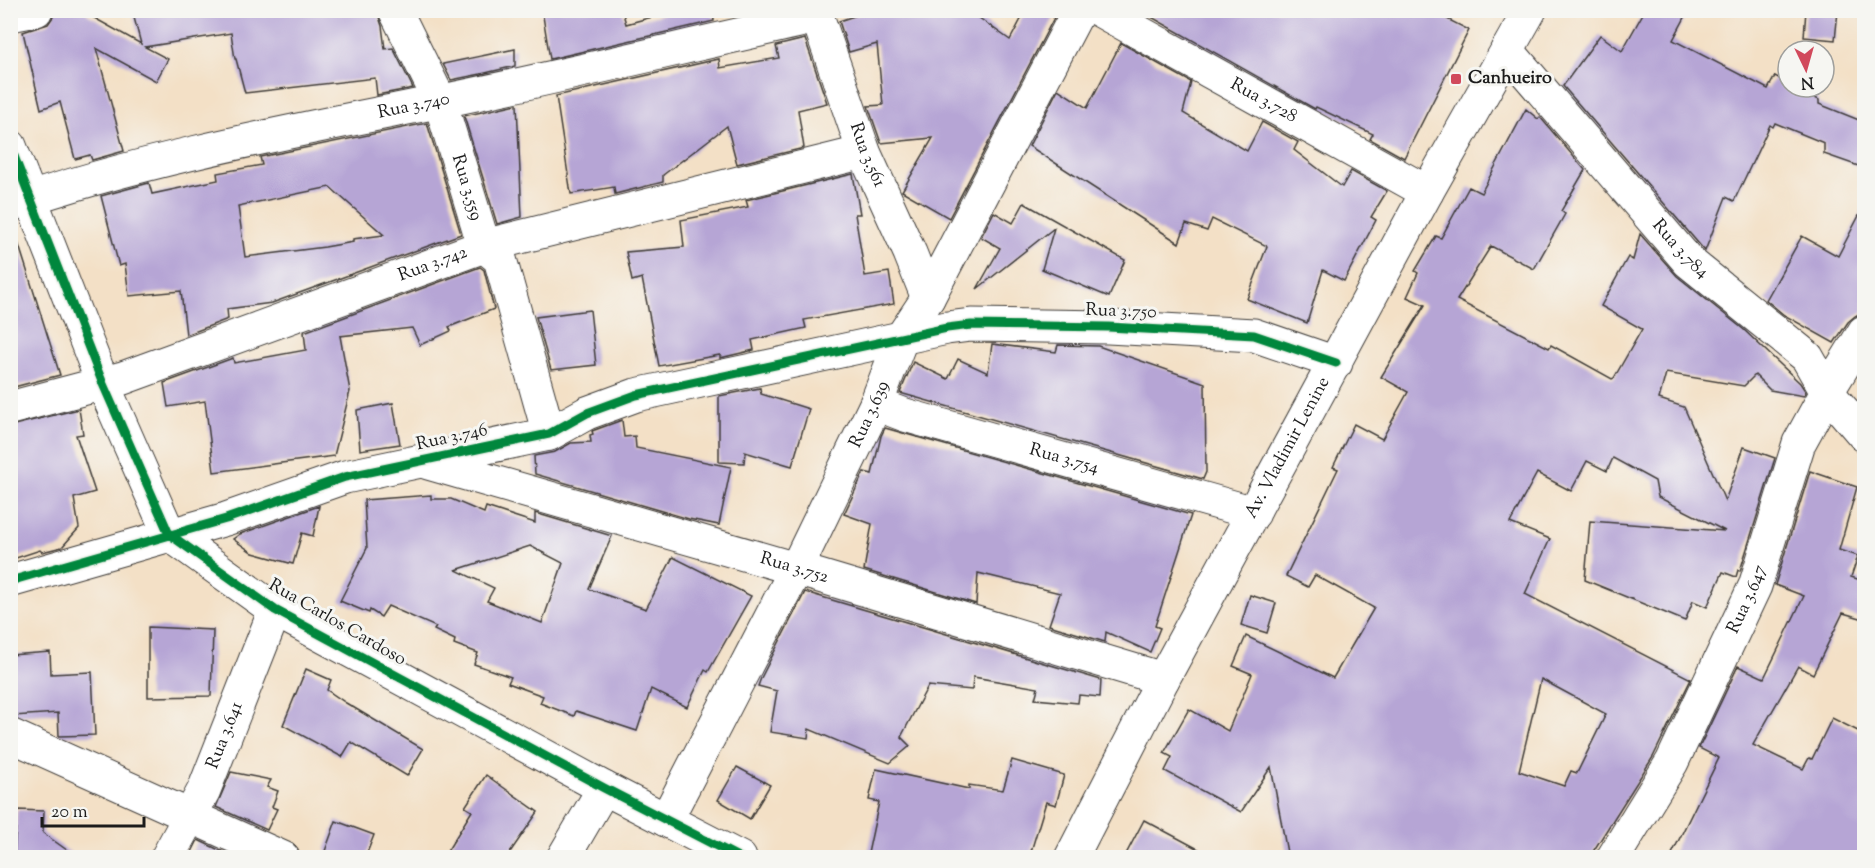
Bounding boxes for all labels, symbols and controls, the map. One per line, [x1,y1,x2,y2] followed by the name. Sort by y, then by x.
[1776,39,1836,99] north arrow
[1468,66,1552,92] place label: Canhueiro
[1800,69,1814,93] text: N
[1225,72,1302,130] street label: Rua 3.728
[1449,72,1463,86] marker: Canhueiro
[376,87,452,127] street label: Rua 3.740
[842,119,891,192] street label: Rua 3.561
[444,151,489,224] street label: Rua 3.559
[1645,214,1714,286] street label: Rua 3.784
[395,240,472,289] street label: Rua 3.742
[1085,298,1157,326] street label: Rua 3.750
[1239,372,1337,524] street label: Av. Vladimir Lenine
[844,377,897,453] street label: Rua 3.639
[414,418,490,458] street label: Rua 3.746
[1026,437,1102,482] street label: Rua 3.754
[757,546,832,591] street label: Rua 3.752
[1721,562,1774,638] street label: Rua 3.647
[263,573,411,673] street label: Rua Carlos Cardoso
[201,698,250,773] street label: Rua 3.641
[42,790,144,828] scale bar
[51,800,88,826] text: 20 m

